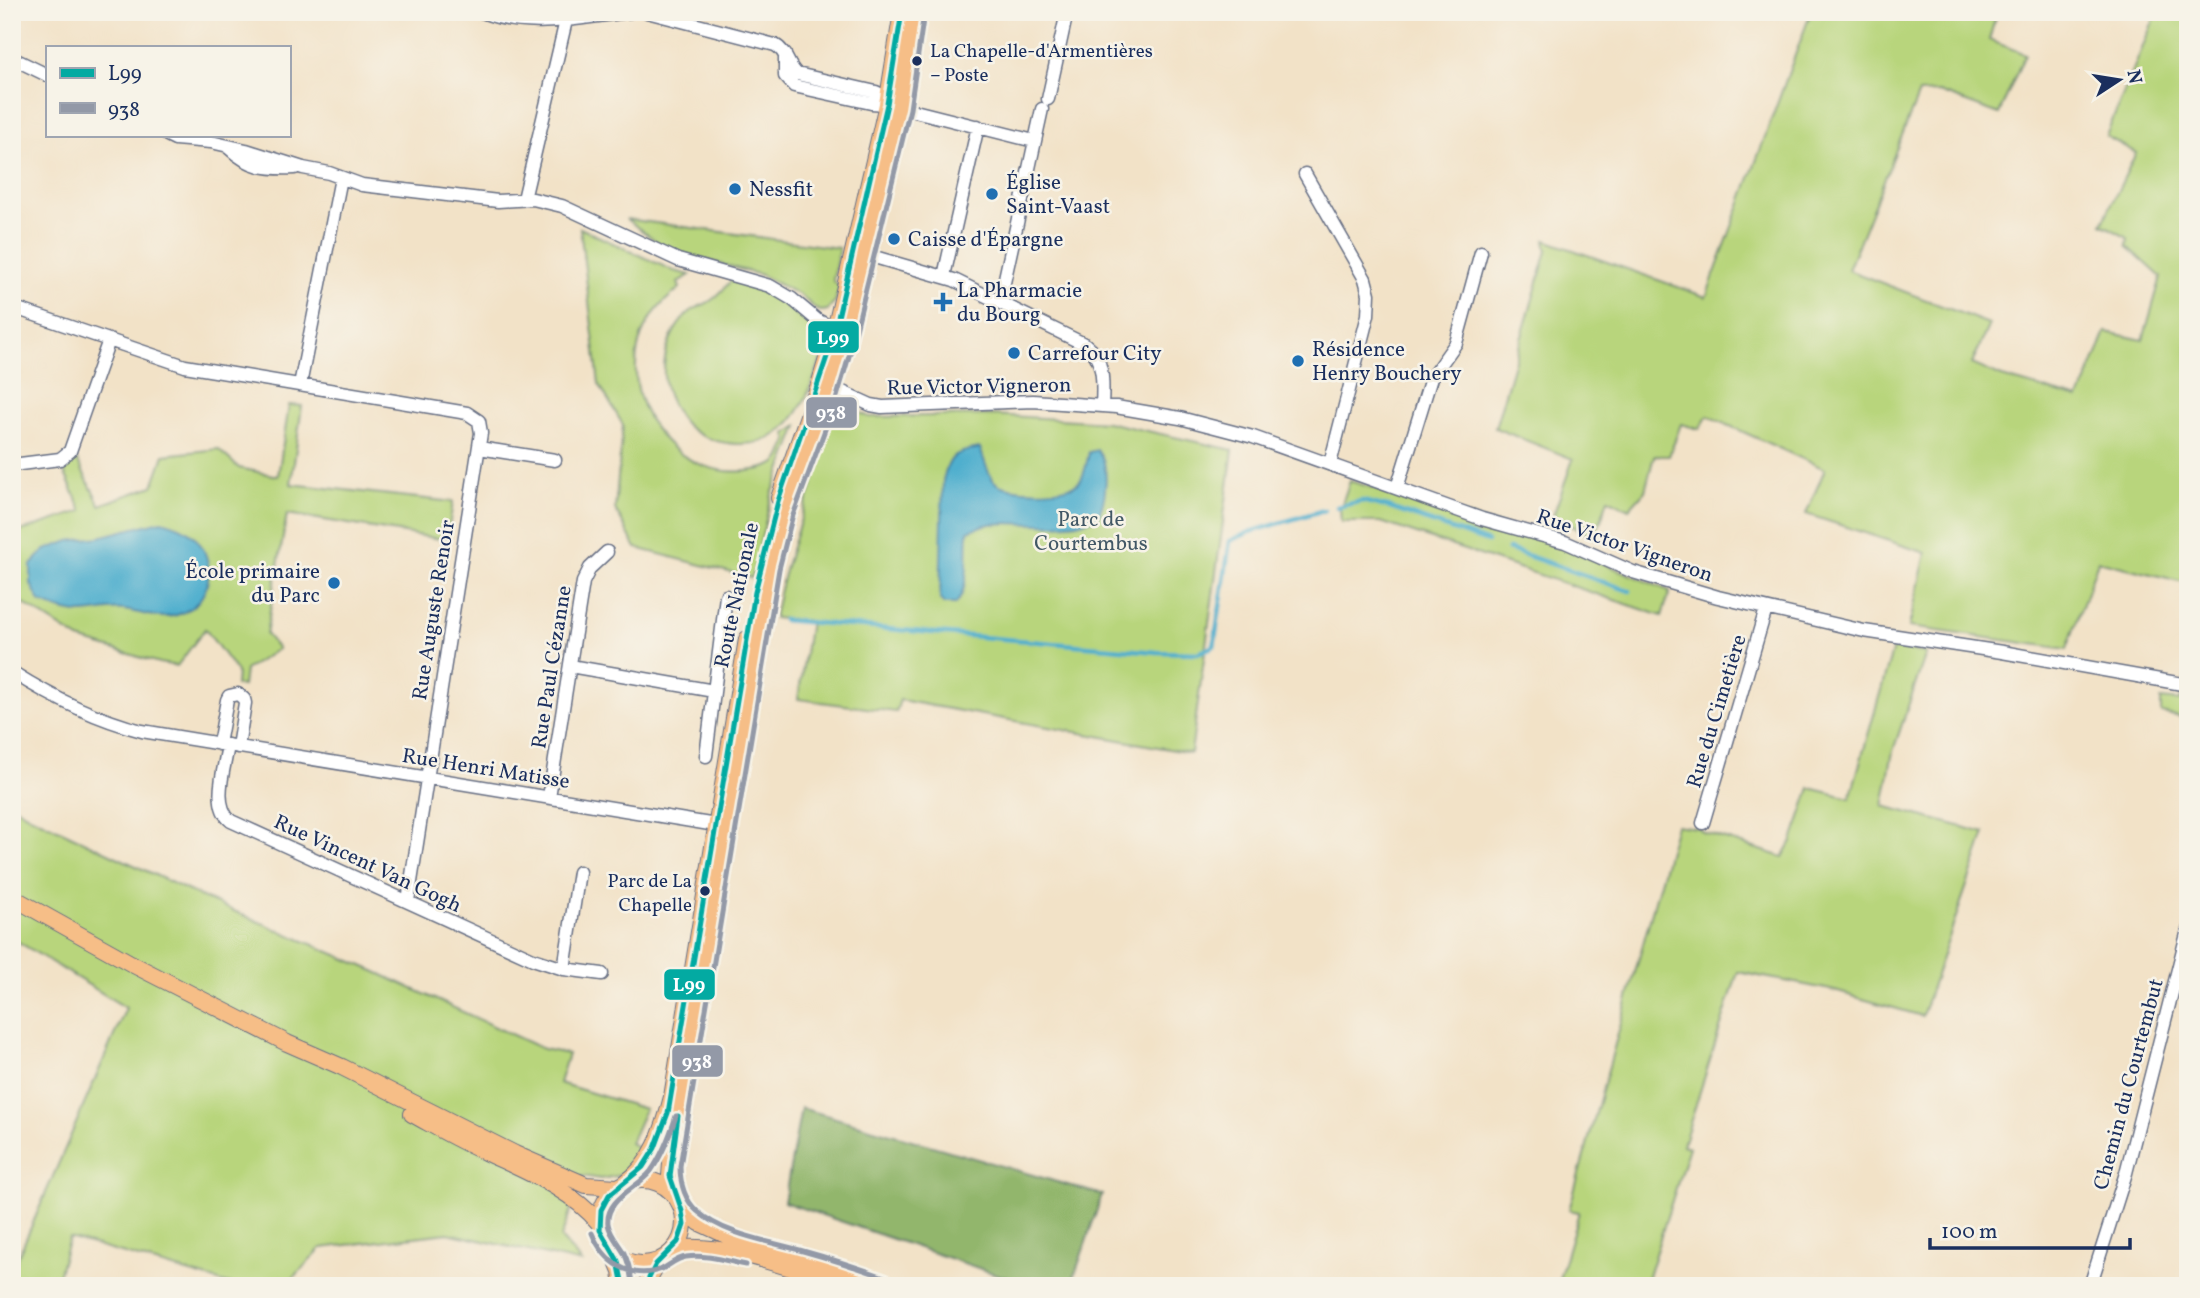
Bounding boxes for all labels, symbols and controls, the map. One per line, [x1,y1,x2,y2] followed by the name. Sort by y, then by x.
[930,39,1153,89] place label: La Chapelle-d'Armentières – Poste
[46,46,290,136] legend
[2084,46,2154,116] north arrow
[910,54,924,68] marker: La Chapelle-d'Armentières – Poste
[108,60,142,89] text: L99
[2120,67,2148,87] text: N
[108,96,140,125] text: 938
[1006,169,1110,222] place label: Église Saint-Vaast
[749,176,813,205] place label: Nessfit
[727,181,743,197] marker: Nessfit
[984,186,1000,202] marker: Église Saint-Vaast
[908,226,1064,255] place label: Caisse d'Épargne
[886,231,902,247] marker: Caisse d'Épargne
[957,277,1082,330] place label: La Pharmacie du Bourg
[935,294,951,310] marker: La Pharmacie du Bourg
[807,320,860,354] line badge: L99
[817,326,849,352] text: L99
[1312,336,1462,389] place label: Résidence Henry Bouchery
[1028,340,1162,369] place label: Carrefour City
[1006,345,1022,361] marker: Carrefour City
[1290,353,1306,369] marker: Résidence Henry Bouchery
[886,371,1072,404] street label: Rue Victor Vigneron
[805,396,858,429] line badge: 938
[816,401,846,427] text: 938
[1532,503,1717,590] street label: Rue Victor Vigneron
[1034,506,1148,559] park label: Parc de Courtembus
[406,518,463,702] street label: Rue Auguste Renoir
[708,520,767,671] street label: Route Nationale
[185,558,320,611] place label: École primaire du Parc
[326,575,342,591] marker: École primaire du Parc
[525,583,580,751] street label: Rue Paul Cézanne
[1680,631,1755,792] street label: Rue du Cimetière
[400,742,572,797] street label: Rue Henri Matisse
[269,808,466,921] street label: Rue Vincent Van Gogh
[608,869,692,919] place label: Parc de La Chapelle
[698,884,712,898] marker: Parc de La Chapelle
[663,968,716,1001] line badge: L99
[673,973,705,999] text: L99
[2087,976,2172,1193] street label: Chemin du Courtembut
[671,1044,724,1078] line badge: 938
[682,1050,712,1076] text: 938
[1930,1207,2130,1251] scale bar
[1941,1218,1998,1247] text: 100 m

